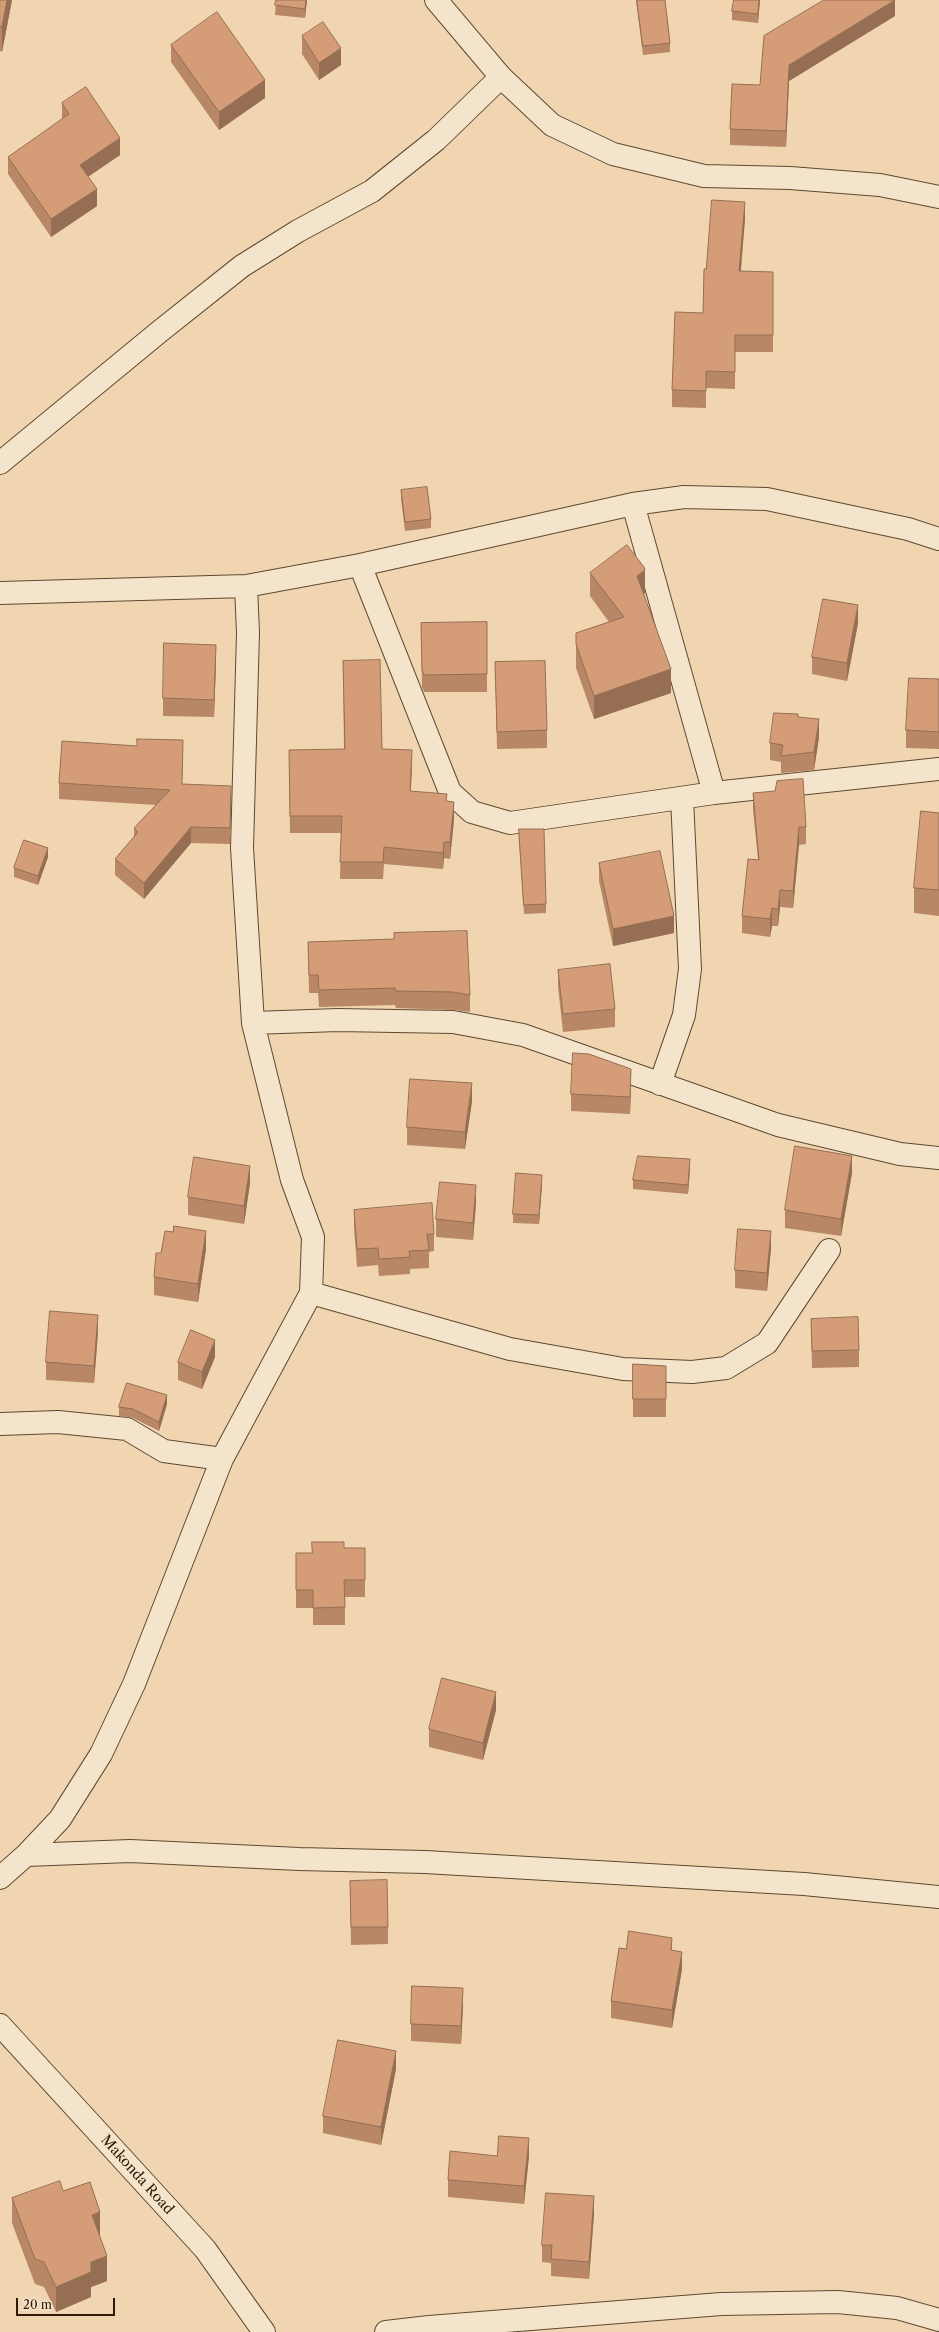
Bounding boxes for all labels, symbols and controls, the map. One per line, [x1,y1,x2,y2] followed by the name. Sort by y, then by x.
[97,2132,177,2218] street label: Makonda Road
[18,2290,117,2316] scale bar
[23,2297,52,2312] text: 20 m

